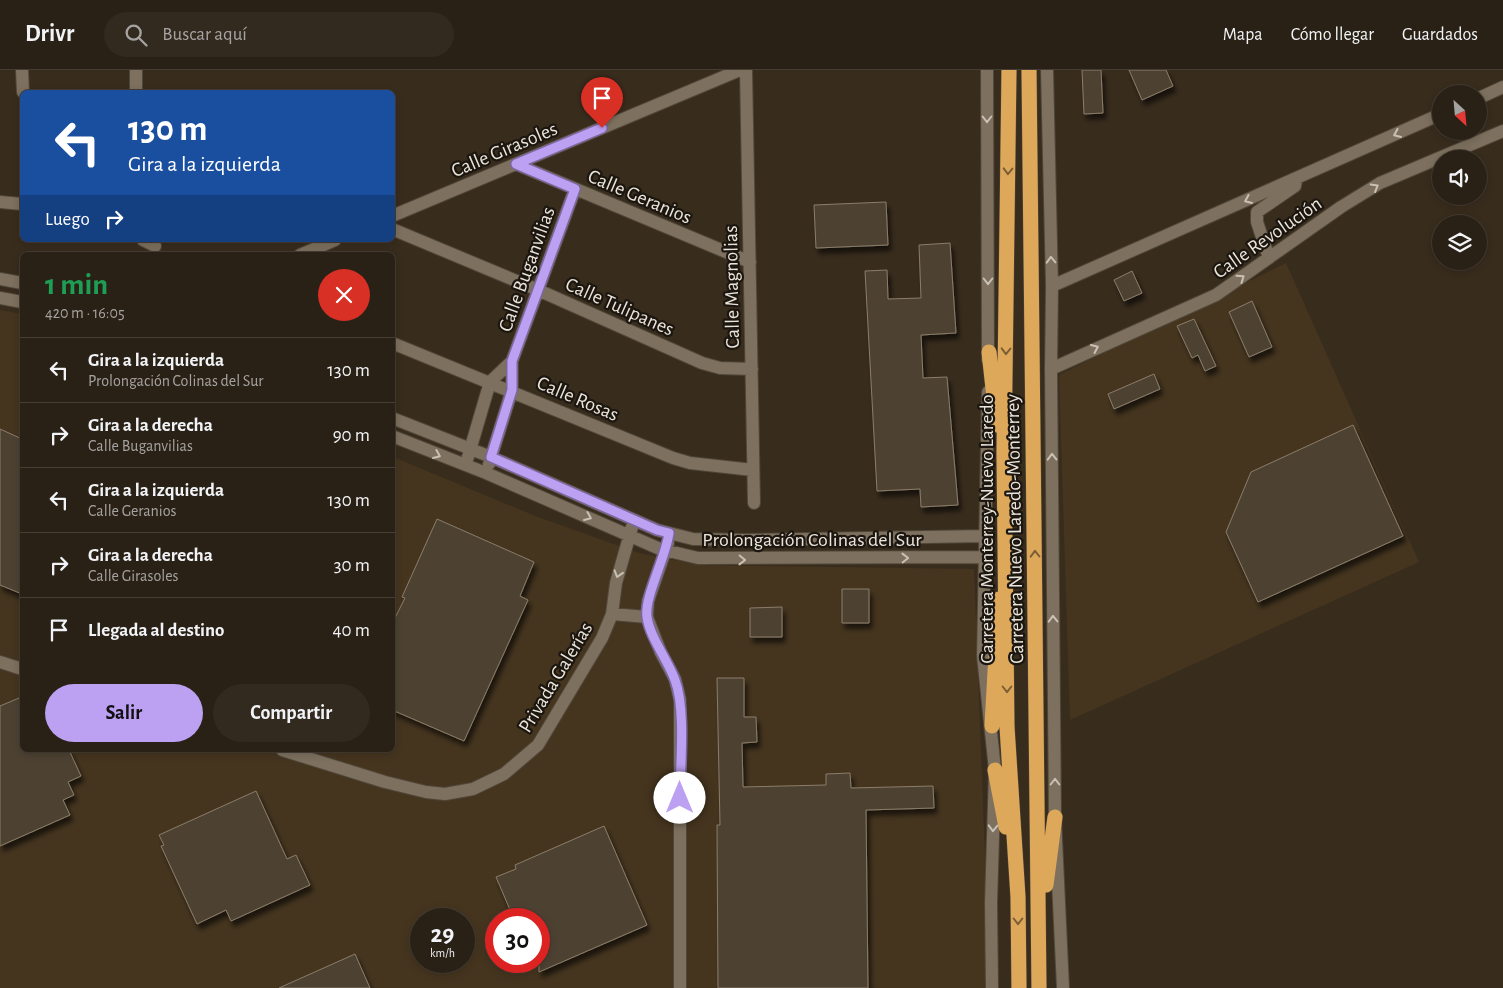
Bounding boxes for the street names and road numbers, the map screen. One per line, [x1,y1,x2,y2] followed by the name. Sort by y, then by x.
[448,119,560,181] street label: Calle Girasoles
[585,166,694,228] street label: Calle Geranios
[1210,193,1325,283] street label: Calle Revolución
[495,204,559,334] street label: Calle Buganvilias
[721,225,743,349] street label: Calle Magnolias
[562,274,677,340] street label: Calle Tulipanes
[534,373,621,425] street label: Calle Rosas
[1003,393,1027,664] street label: Carretera Nuevo Laredo-Monterrey
[977,394,997,664] street label: Carretera Monterrey-Nuevo Laredo
[702,530,922,550] street label: Prolongación Colinas del Sur
[515,619,597,736] street label: Privada Galerías

